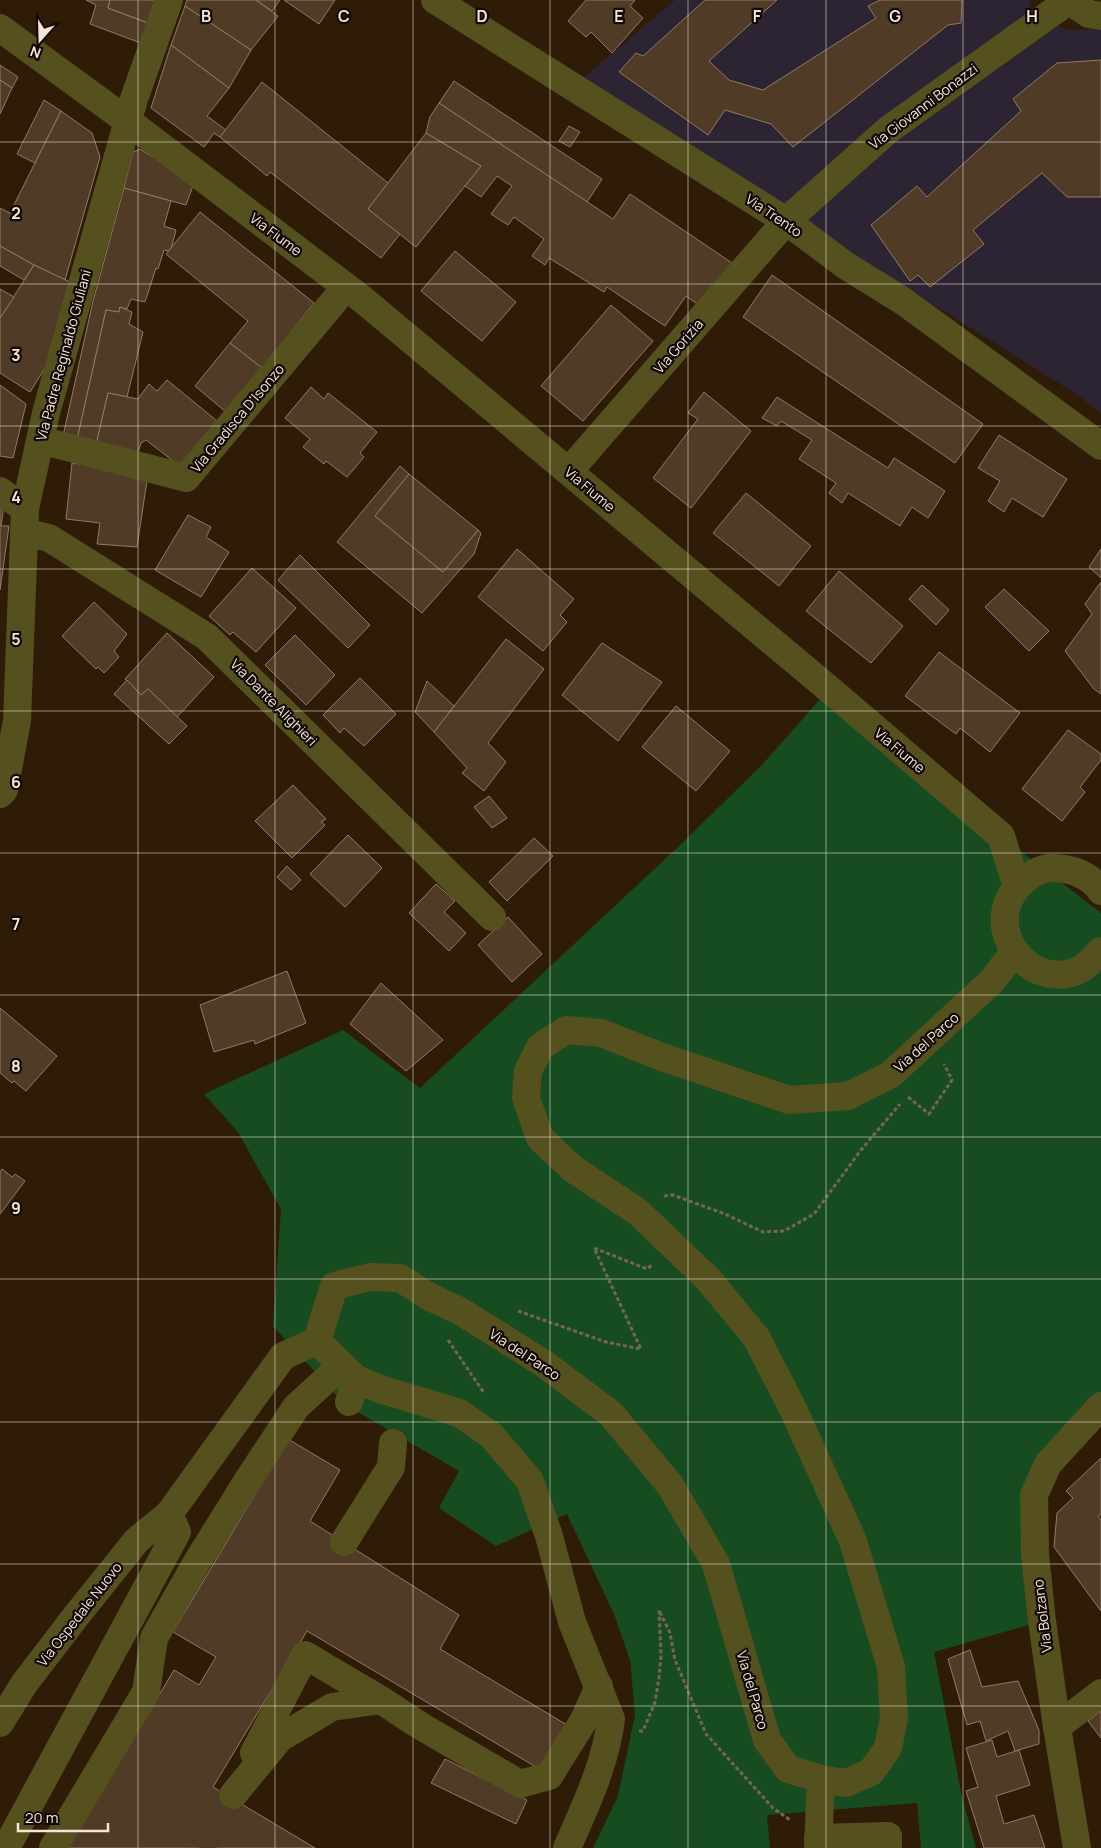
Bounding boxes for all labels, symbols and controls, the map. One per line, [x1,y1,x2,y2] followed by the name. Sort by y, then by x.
[201,5,211,27] text: B
[338,5,350,27] text: C
[476,5,488,27] text: D
[614,5,624,27] text: E
[753,5,762,27] text: F
[889,5,901,27] text: G
[1026,5,1038,27] text: H
[15,15,65,65] north arrow
[27,42,43,63] text: N
[865,59,981,153] street label: Via Giovanni Bonazzi
[742,189,806,241] street label: Via Trento
[11,202,21,224] text: 2
[246,208,306,260] street label: Via Fiume
[31,267,95,443] street label: Via Padre Reginaldo Giuliani
[649,315,707,377] street label: Via Gorizia
[11,344,21,366] text: 3
[186,360,288,476] street label: Via Gradisca D'Isonzo
[561,462,619,516] street label: Via Fiume
[11,486,21,508] text: 4
[11,628,21,650] text: 5
[226,654,322,750] street label: Via Dante Alighieri
[871,723,929,777] street label: Via Fiume
[11,771,21,793] text: 6
[12,913,20,935] text: 7
[889,1008,963,1076] street label: Via del Parco
[11,1055,21,1077] text: 8
[11,1197,21,1219] text: 9
[486,1324,564,1384] street label: Via del Parco
[32,1558,126,1670] street label: Via Ospedale Nuovo
[1028,1578,1056,1654] street label: Via Bolzano
[733,1648,773,1732] street label: Via del Parco
[18,1800,108,1832] scale bar
[25,1807,58,1828] text: 20 m

